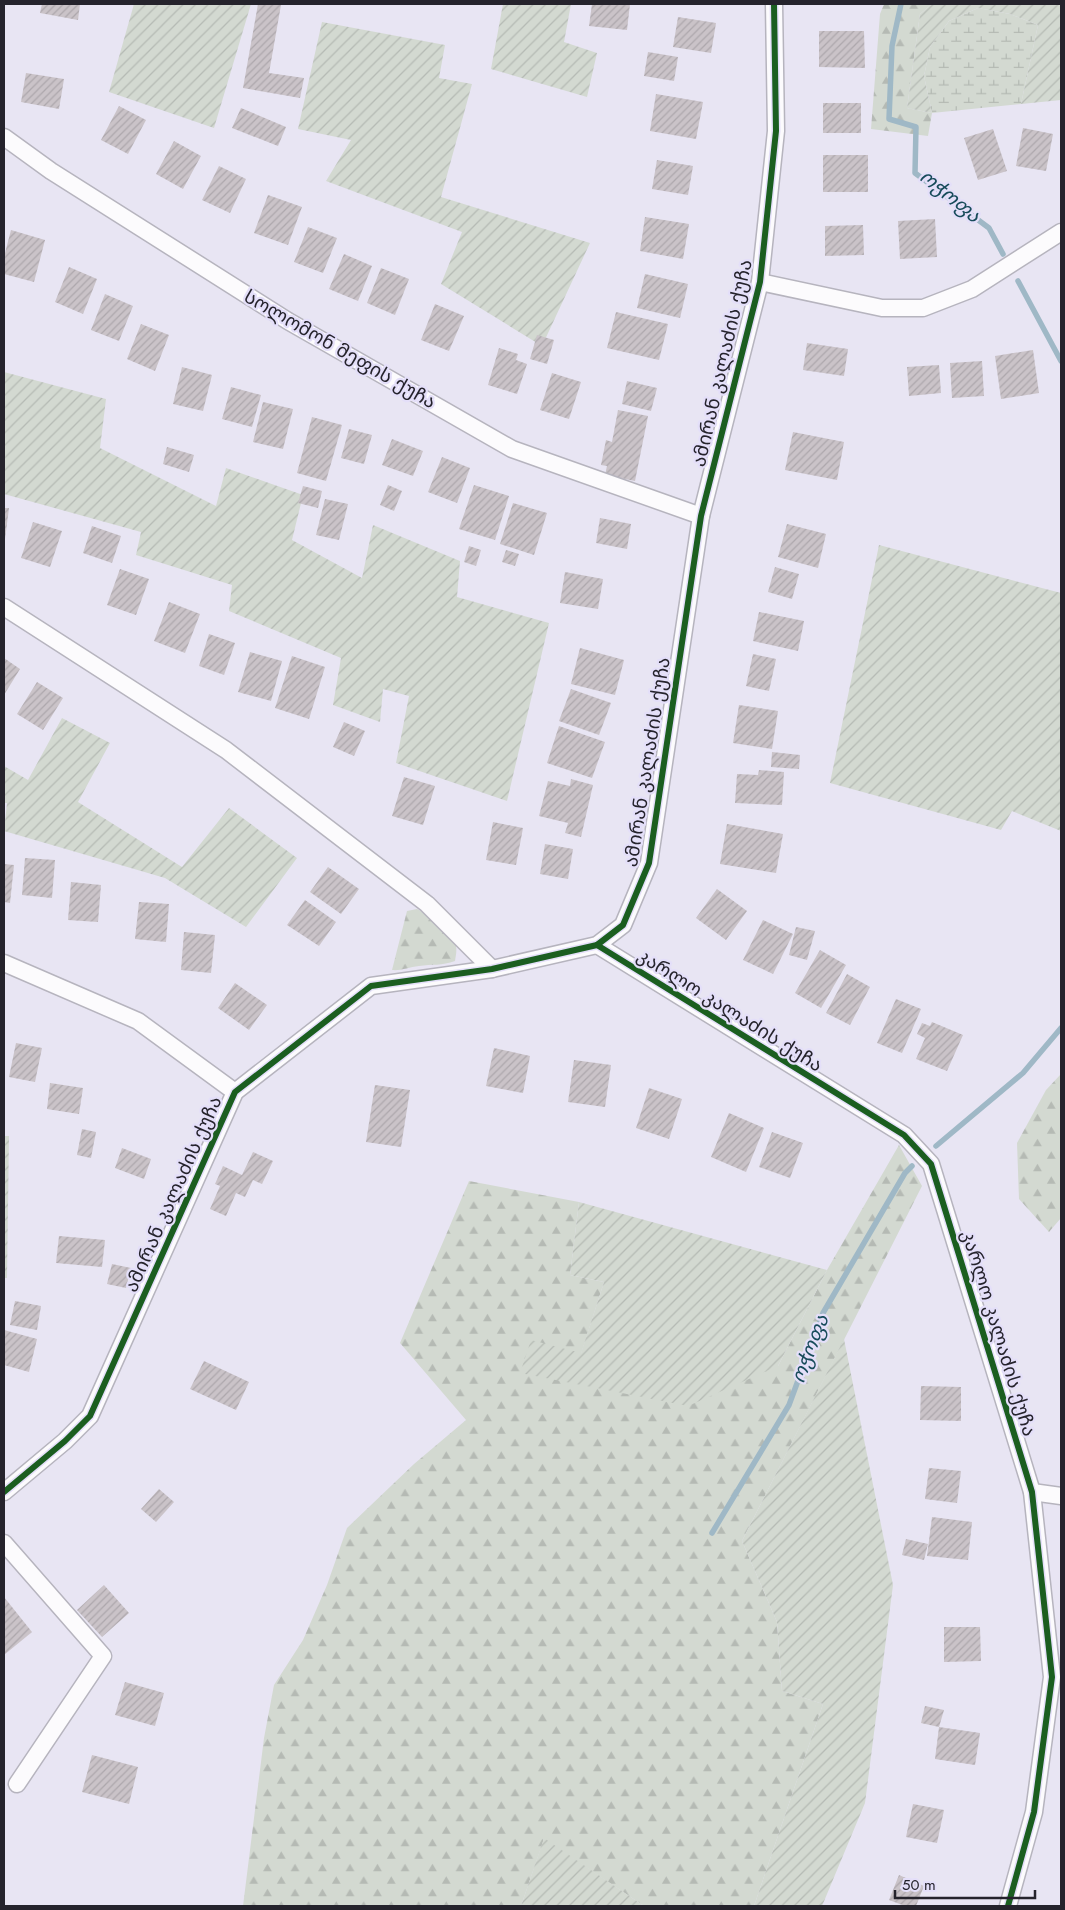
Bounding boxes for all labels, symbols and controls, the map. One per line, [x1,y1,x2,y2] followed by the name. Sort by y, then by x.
[913,162,988,230] water label: ოჭოფა
[685,257,759,469] street label: ამირან კალაძის ქუჩა
[239,283,441,415] street label: სოლომონ მეფის ქუჩა
[617,655,677,869] street label: ამირან კალაძის ქუჩა
[632,942,828,1078] street label: კარლო კალაძის ქუჩა
[118,1092,228,1296] street label: ამირან კალაძის ქუჩა
[955,1227,1043,1439] street label: კარლო კალაძის ქუჩა
[784,1310,837,1387] water label: ოჭოფა
[895,1868,1035,1900] scale bar
[902,1874,936,1896] text: 50 m

